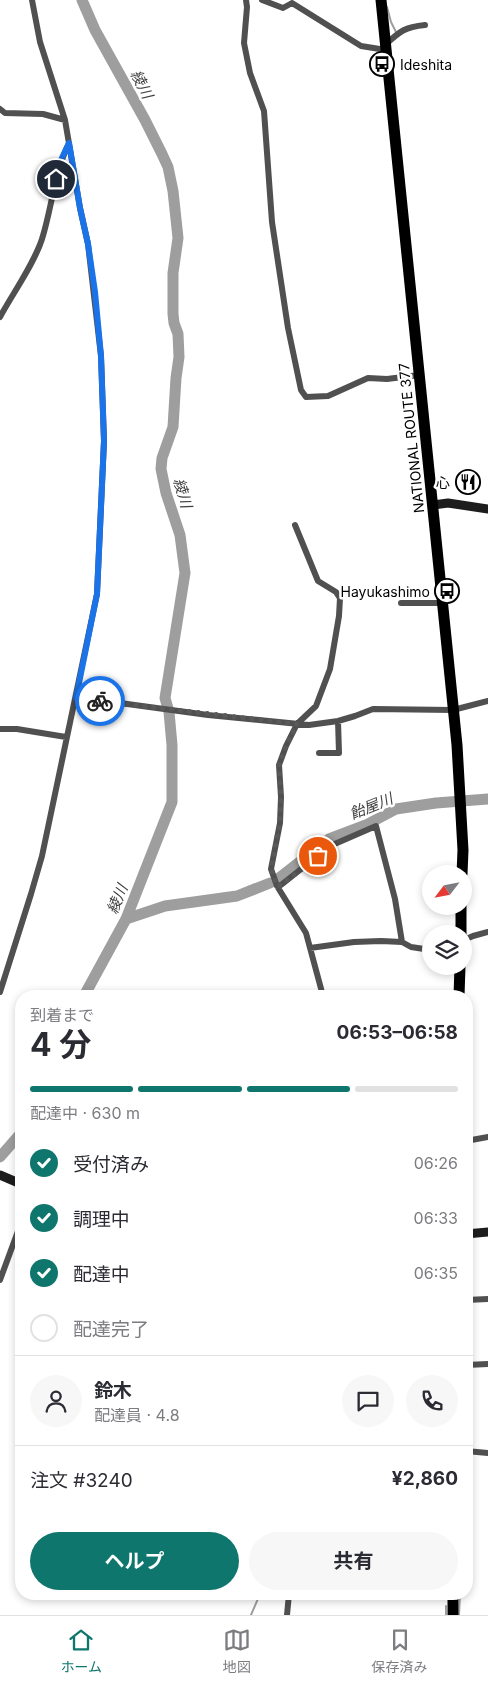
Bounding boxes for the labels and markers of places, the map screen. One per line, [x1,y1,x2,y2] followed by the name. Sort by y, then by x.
[369,51,395,77] bus stop icon: Ideshita
[400,56,452,73] place label: Ideshita
[35,158,77,200] pin
[455,469,481,495] restaurant icon: 心
[436,474,450,491] place label: 心
[434,578,460,604] bus stop icon: Hayukashimo
[341,583,430,600] place label: Hayukashimo
[297,835,339,877] pin

